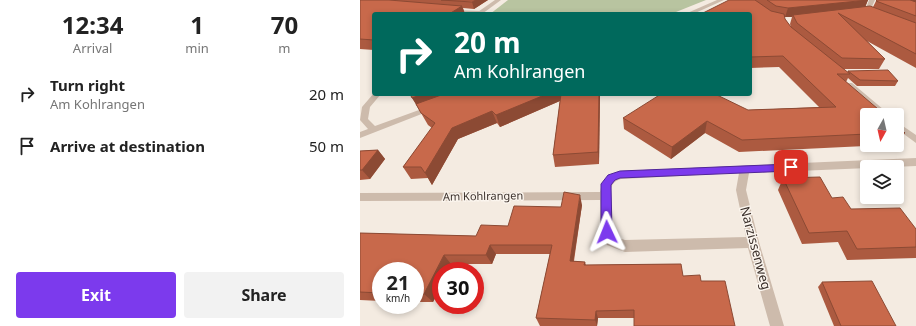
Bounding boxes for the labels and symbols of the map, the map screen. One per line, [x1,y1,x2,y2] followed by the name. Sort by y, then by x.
[860,108,904,152] north arrow
[774,150,808,184] pin
[443,187,523,204] street label: Am Kohlrangen
[736,204,776,292] street label: Narzissenweg
[586,211,628,253] position arrow
[432,262,484,314] speed limit sign: 30

